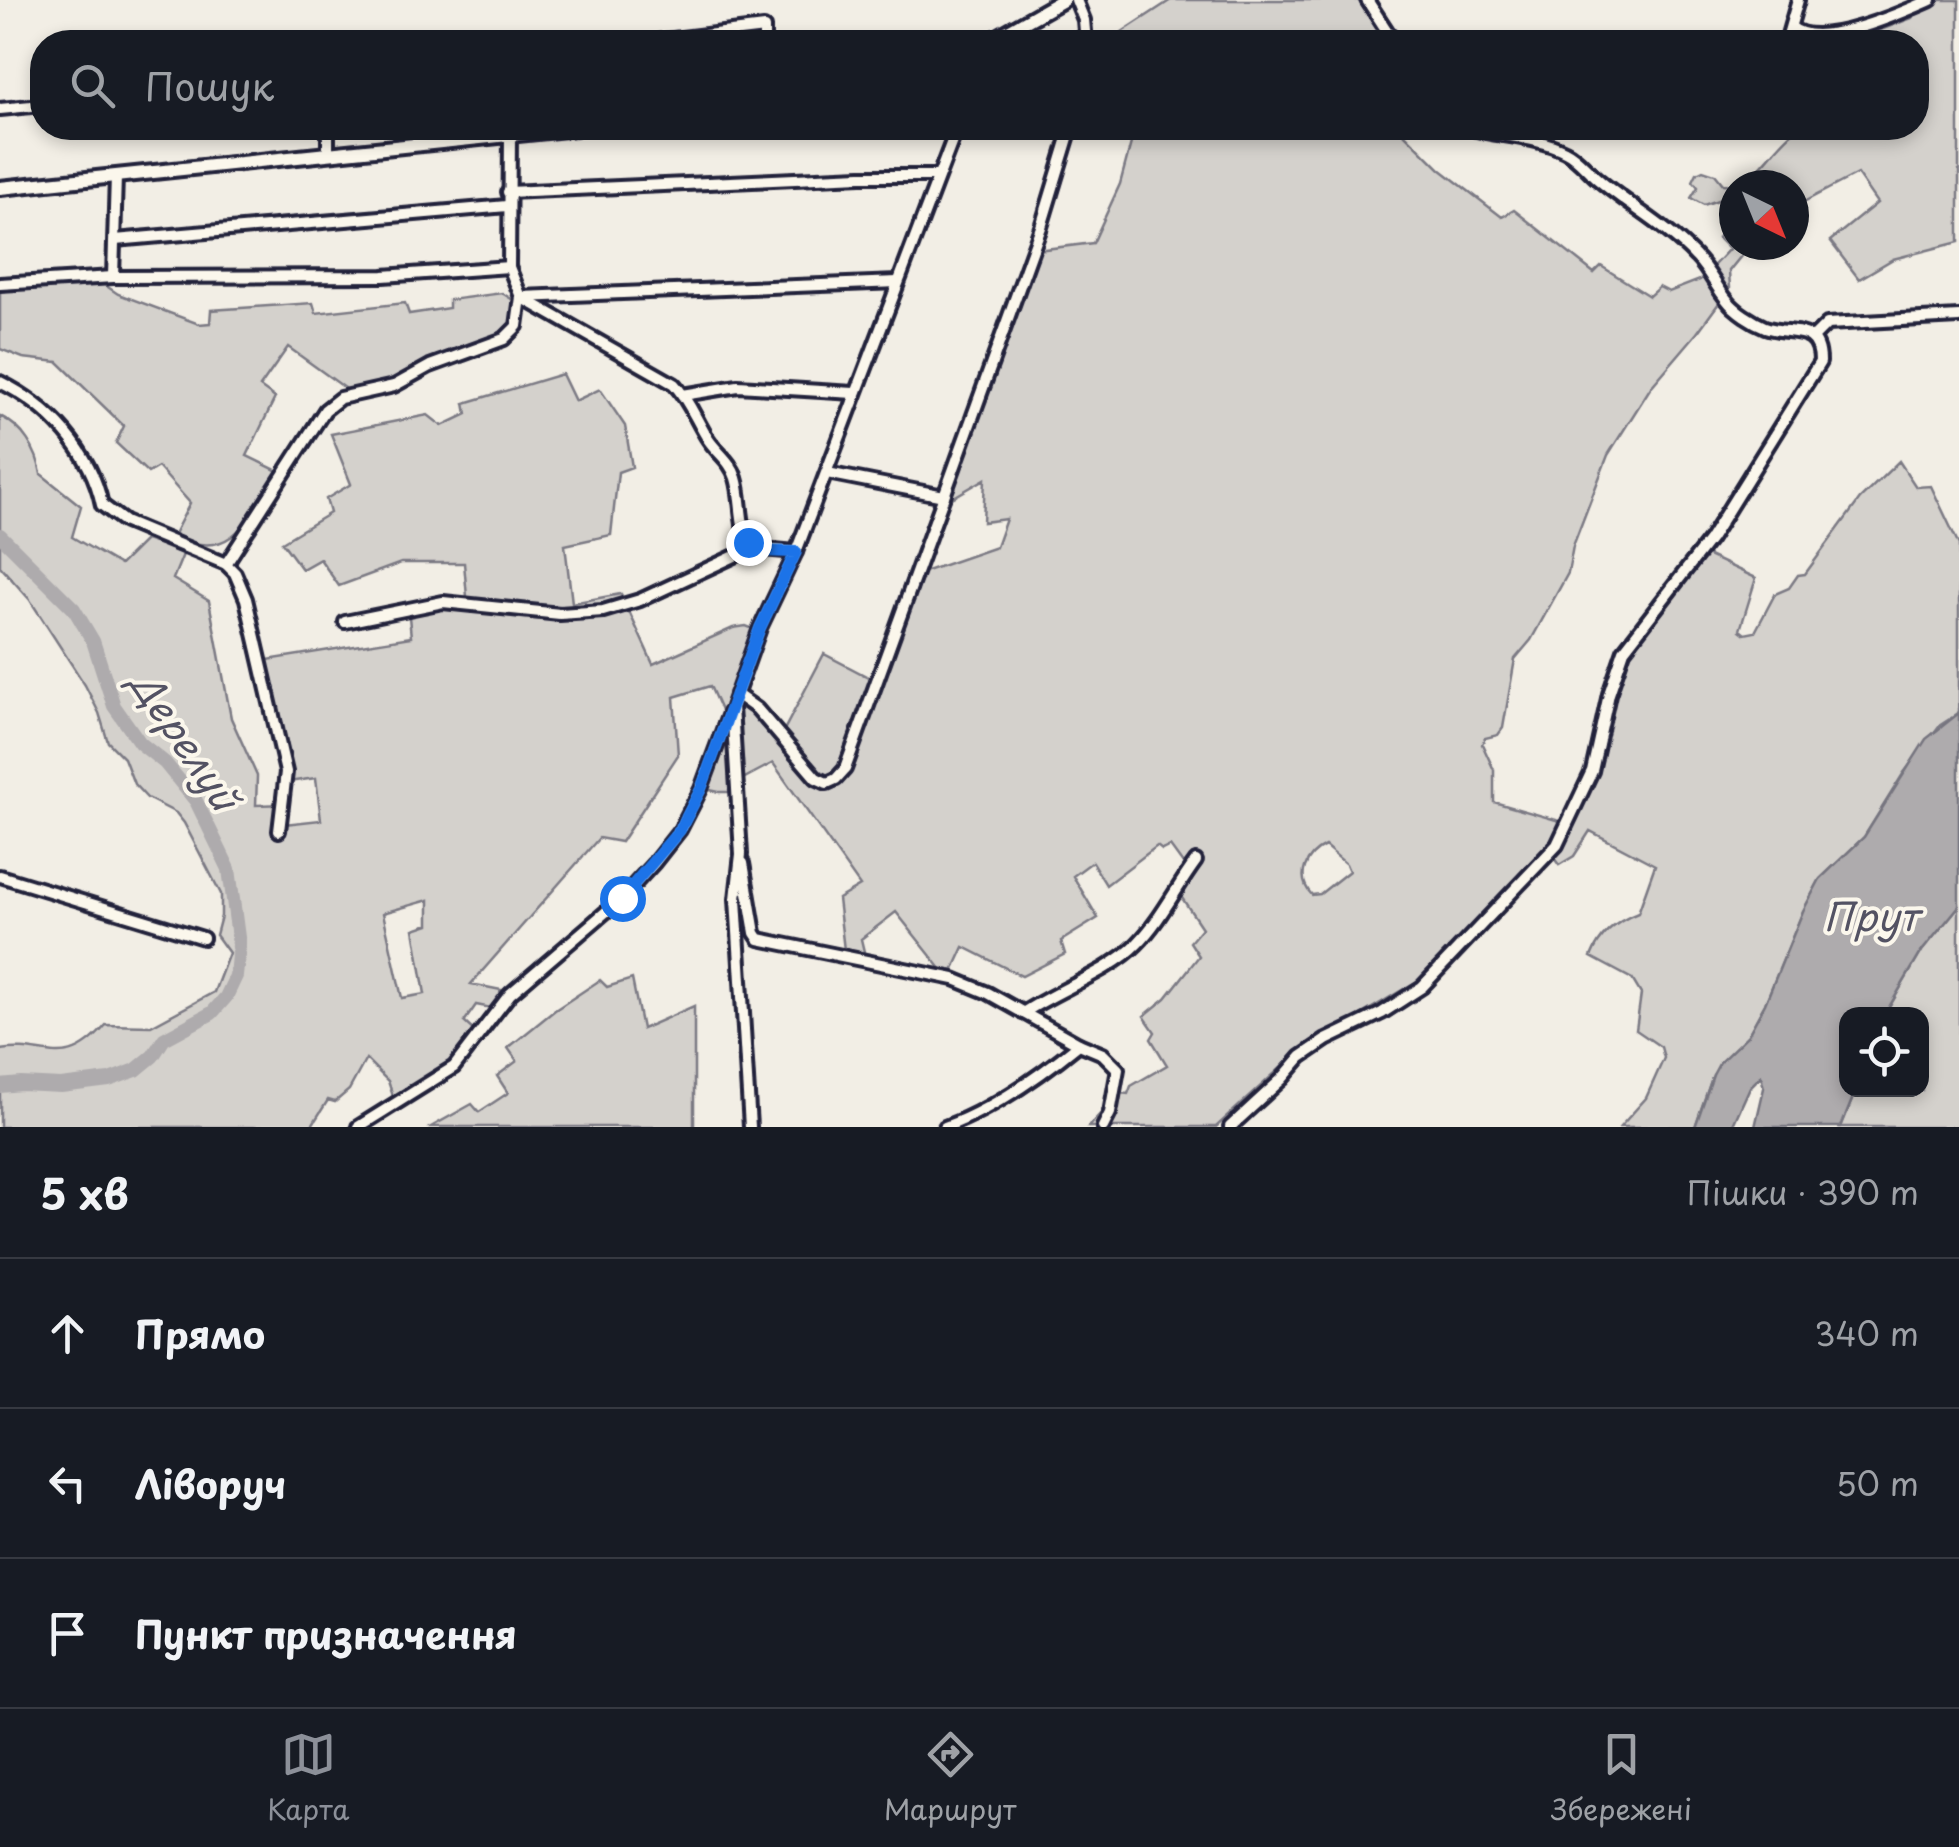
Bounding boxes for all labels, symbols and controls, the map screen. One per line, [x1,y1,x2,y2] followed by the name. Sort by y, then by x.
[30,30,1929,140] search box
[145,57,274,114] text: Пошук
[65,58,120,113] icon: search
[1719,170,1809,260] north arrow
[726,520,772,566] route end
[116,655,256,824] water label: Дерелуй
[600,876,646,922] route start
[1824,887,1924,944] water label: Прут
[1839,1007,1929,1097] map controls
[1839,1007,1929,1097] button: locate
[40,1161,129,1224] text: 5 хв
[1687,1168,1919,1216] text: Пішки · 390 m
[135,1305,265,1362] text: Прямо
[40,1306,95,1361] icon: ahead
[1814,1309,1919,1357] text: 340 m
[135,1455,286,1512] text: Ліворуч
[40,1456,95,1511] icon: left
[1836,1459,1919,1507] text: 50 m
[135,1605,517,1662] text: Пункт призначення
[40,1606,95,1661] icon: arrive
[267,1727,349,1830] tab: Карта
[884,1727,1016,1830] tab: Маршрут
[1551,1727,1692,1830] tab: Збережені

